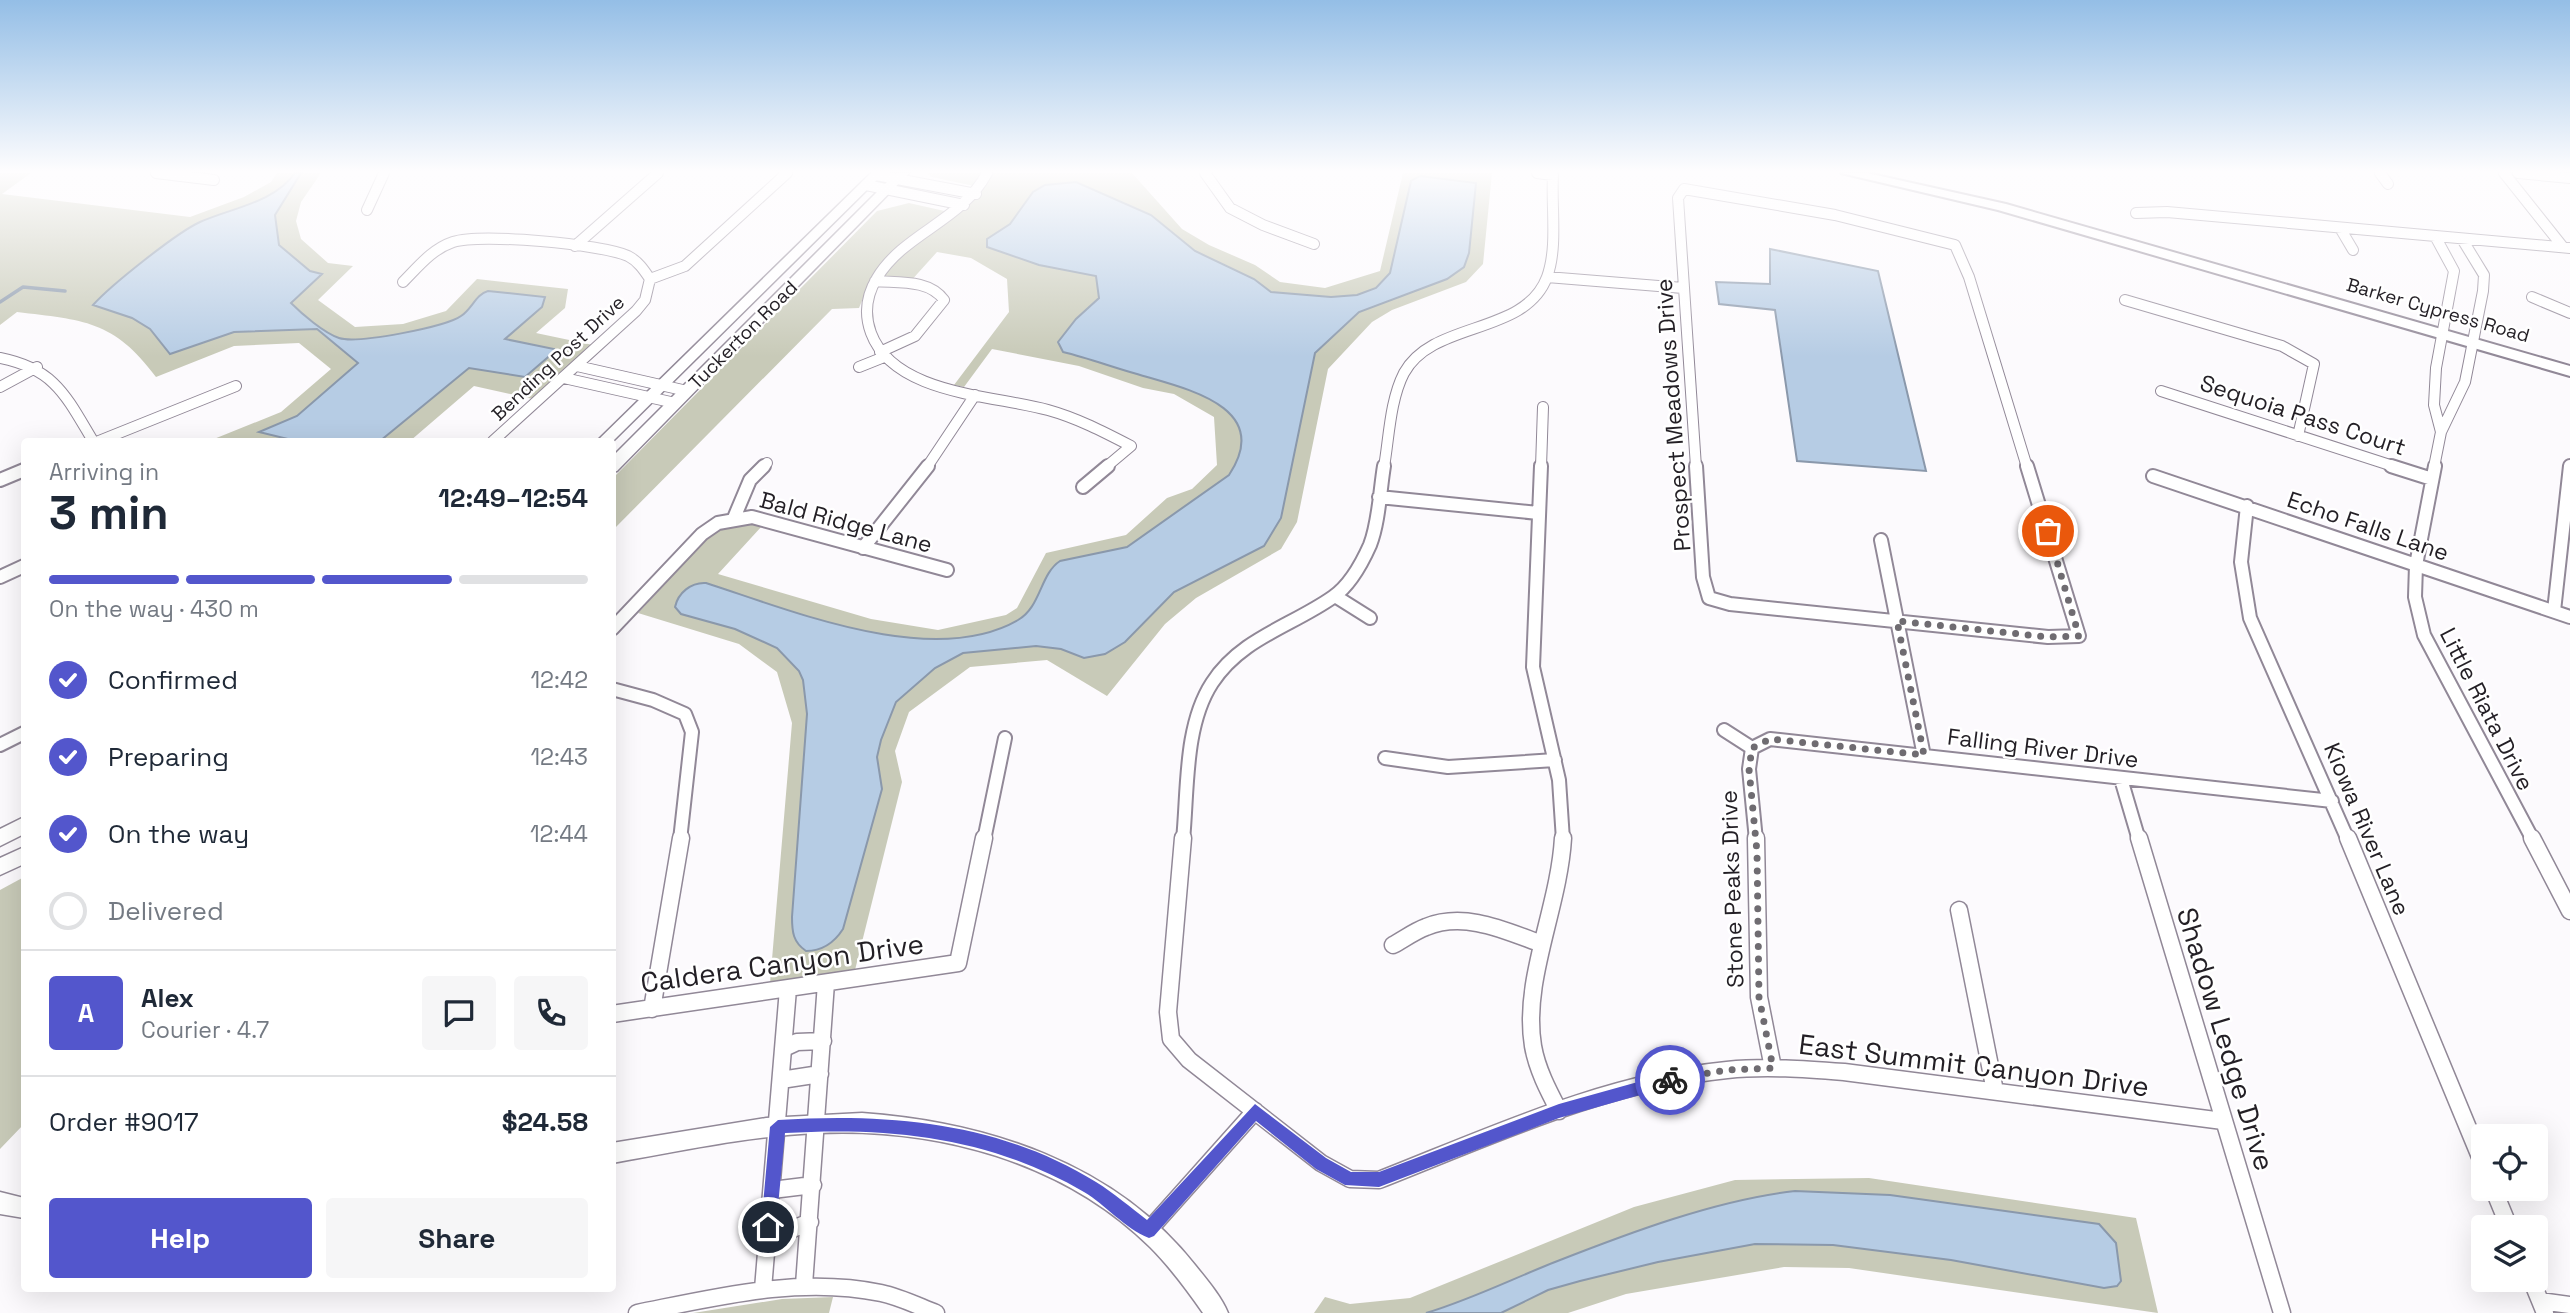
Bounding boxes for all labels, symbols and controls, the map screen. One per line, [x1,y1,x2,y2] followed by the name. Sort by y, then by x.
[2344,272,2532,348] street label: Barker Cypress Road
[683,275,803,395] street label: Tuckerton Road
[1649,278,1697,552] street label: Prospect Meadows Drive
[486,290,630,426] street label: Bending Post Drive
[2196,368,2410,462] street label: Sequoia Pass Court
[49,457,159,487] text: Arriving in
[438,481,588,515] text: 12:49–12:54
[49,484,169,542] text: 3 min
[2283,484,2453,568] street label: Echo Falls Lane
[756,485,936,559] street label: Bald Ridge Lane
[2018,501,2078,561] pin
[2029,512,2067,550] icon: bag
[49,594,259,624] text: On the way · 430 m
[2433,623,2541,795] street label: Little Riata Drive
[49,661,87,699] icon: check
[108,663,238,697] text: Confirmed
[530,665,588,695] text: 12:42
[1946,721,2140,775] street label: Falling River Drive
[49,738,87,776] icon: check
[2317,738,2417,920] street label: Kiowa River Lane
[108,740,229,774] text: Preparing
[530,742,588,772] text: 12:43
[1714,790,1750,988] street label: Stone Peaks Drive
[49,815,87,853] icon: check
[108,817,249,851] text: On the way
[530,819,588,849] text: 12:44
[108,894,224,928] text: Delivered
[2169,903,2283,1175] street label: Shadow Ledge Drive
[638,925,926,1001] street label: Caldera Canyon Drive
[422,976,496,1050] button: chat
[514,976,588,1050] button: phone
[141,981,194,1015] text: Alex
[78,996,94,1030] text: A
[141,1015,269,1045] text: Courier · 4.7
[1797,1026,2151,1104] street label: East Summit Canyon Drive
[1635,1045,1705,1115] courier
[1651,1061,1689,1099] icon: bike
[49,1105,199,1139] text: Order #9017
[502,1105,588,1139] text: $24.58
[2471,1124,2548,1292] map controls
[2471,1124,2548,1201] button: locate
[738,1197,798,1257] pin
[49,1198,312,1278] button: Help
[326,1198,588,1278] button: Share
[749,1208,787,1246] icon: home
[2471,1215,2548,1292] button: layers

